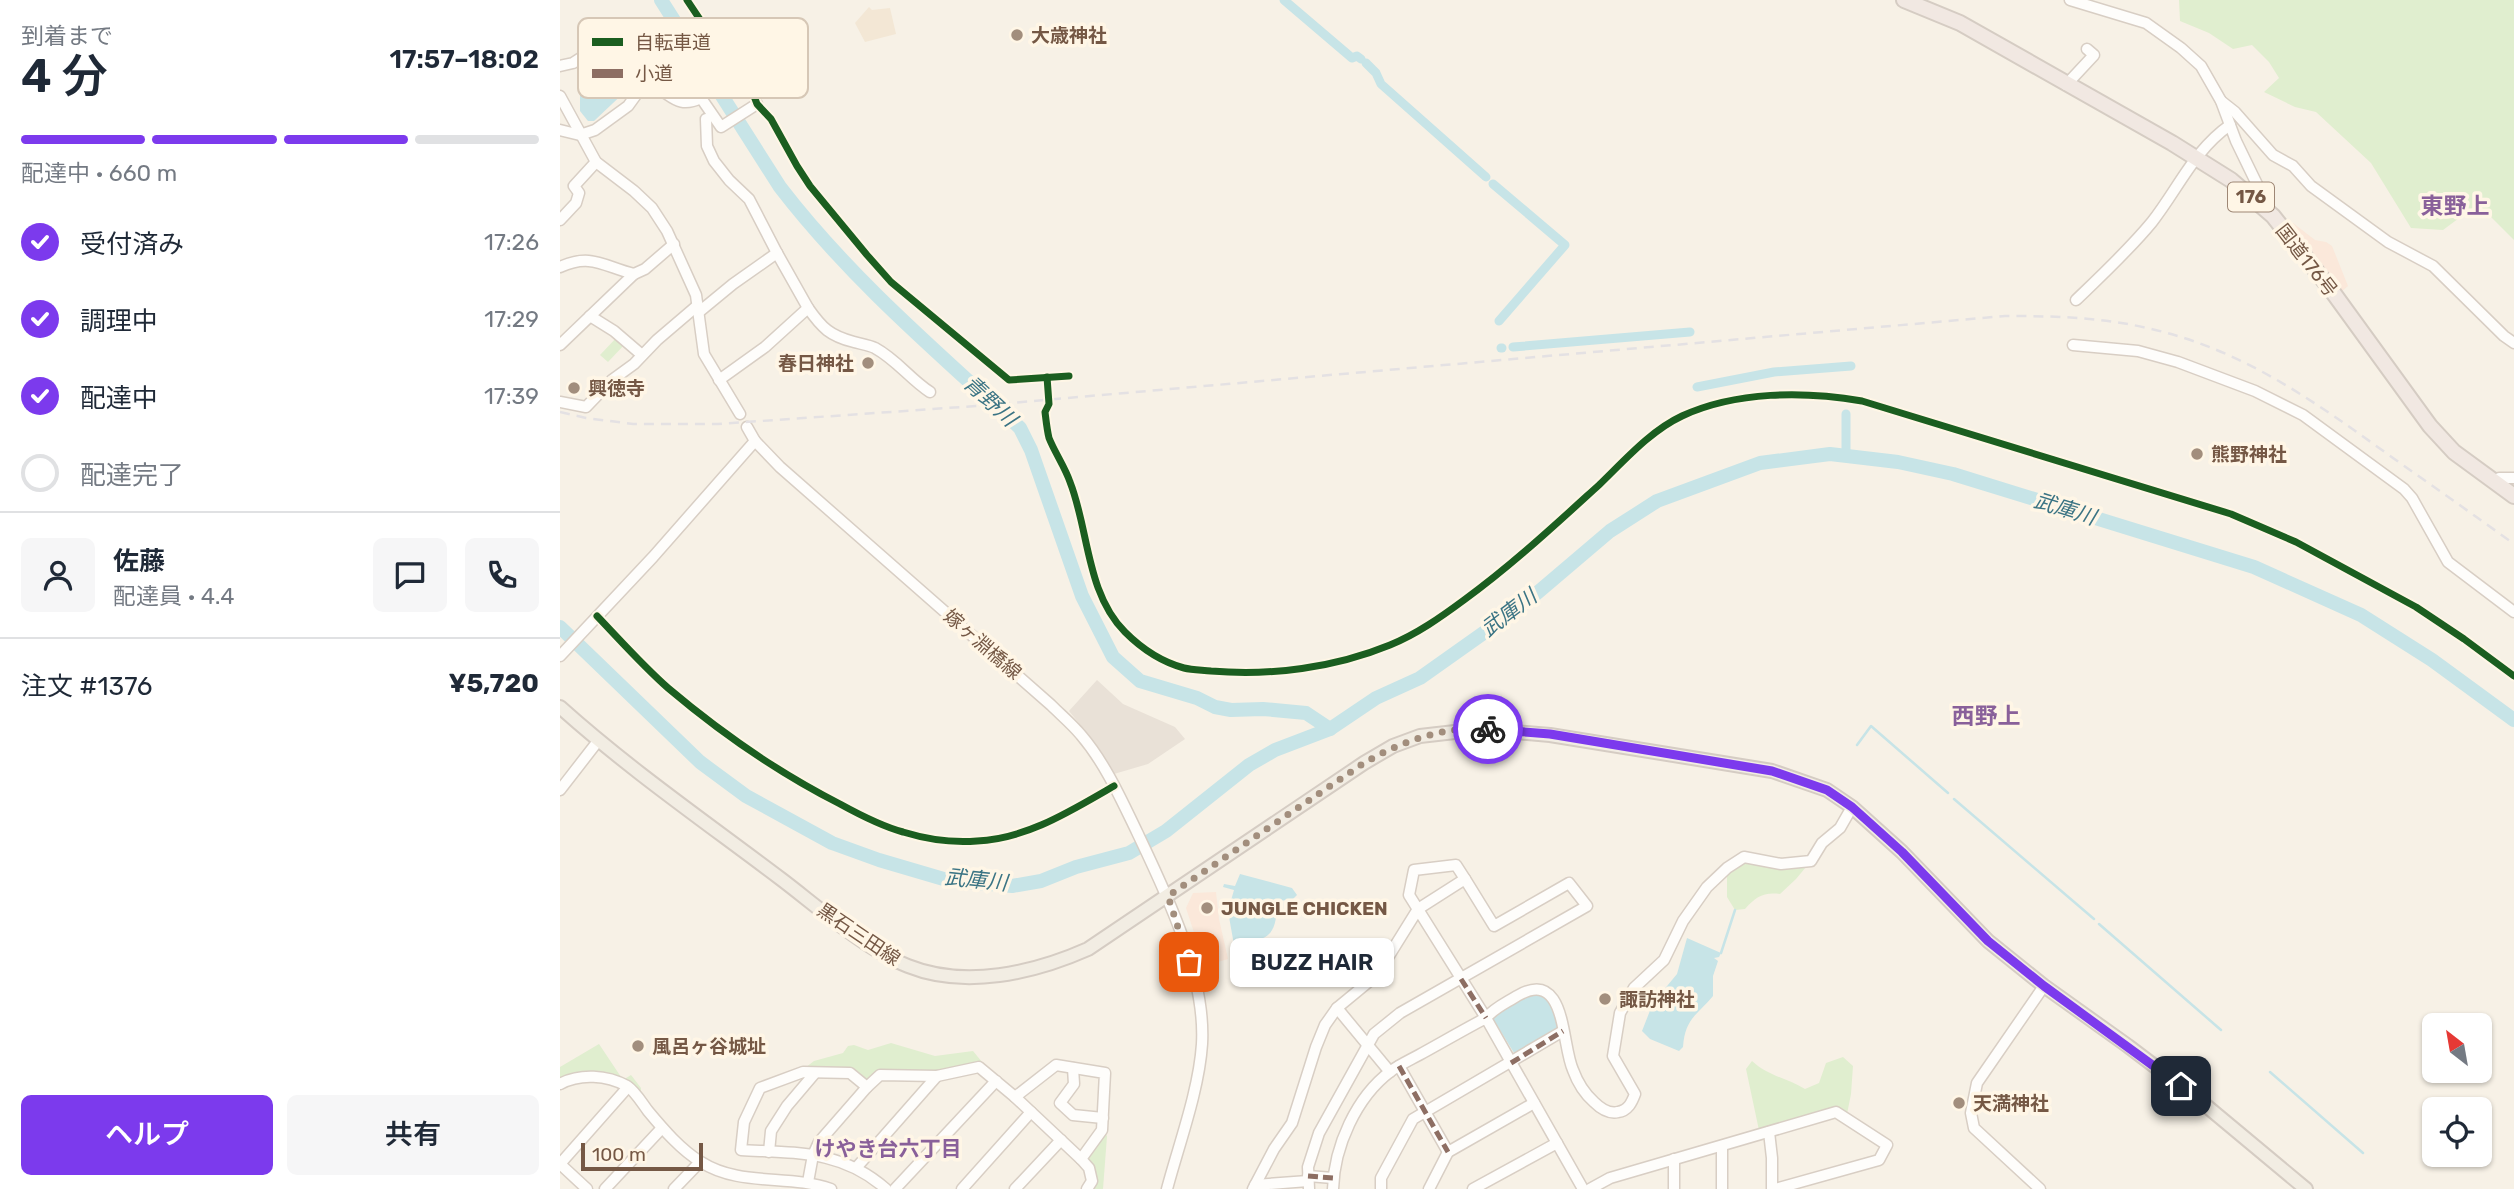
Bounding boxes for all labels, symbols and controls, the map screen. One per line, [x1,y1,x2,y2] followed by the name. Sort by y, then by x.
[578,18,808,98] legend
[21,22,113,50] text: 到着まで
[1031,24,1107,47] place label: 大歳神社
[1009,27,1025,43] marker: 大歳神社
[635,31,711,54] text: 自転車道
[389,44,539,75] text: 17:57–18:02
[21,49,108,104] text: 4 分
[635,62,673,85] text: 小道
[21,159,177,187] text: 配達中 · 660 m
[2228,182,2274,212] road number: 176
[2421,192,2490,220] district label: 東野上
[2271,219,2342,301] street label: 国道176号
[21,223,59,261] icon: check
[484,228,539,256] text: 17:26
[80,229,184,260] text: 受付済み
[21,300,59,338] icon: check
[484,305,539,333] text: 17:29
[80,306,158,337] text: 調理中
[778,352,854,375] place label: 春日神社
[860,355,876,371] marker: 春日神社
[959,370,1023,433] water label: 青野川
[21,377,59,415] icon: check
[588,377,645,400] place label: 興徳寺
[566,380,582,396] marker: 興徳寺
[484,382,539,410] text: 17:39
[80,383,158,414] text: 配達中
[2211,443,2287,466] place label: 熊野神社
[2189,446,2205,462] marker: 熊野神社
[80,460,184,491] text: 配達完了
[2031,487,2101,530] water label: 武庫川
[21,538,95,612] button: person
[373,538,447,612] button: chat
[465,538,539,612] button: phone
[113,546,165,577] text: 佐藤
[113,582,235,610] text: 配達員 · 4.4
[1476,582,1543,642] water label: 武庫川
[939,605,1026,684] street label: 嫁ヶ淵橋線
[448,668,539,699] text: ¥5,720
[21,671,152,702] text: 注文 #1376
[1453,694,1523,764] courier
[1952,702,2021,730] district label: 西野上
[1469,710,1507,748] icon: bike
[943,864,1011,895] water label: 武庫川
[1221,897,1388,920] place label: JUNGLE CHICKEN
[813,898,905,971] street label: 黒石三田線
[1199,900,1215,916] marker: JUNGLE CHICKEN
[1159,932,1219,992] pin
[1231,937,1396,986] callout: BUZZ HAIR
[1170,943,1208,981] icon: bag
[1251,948,1373,976] text: BUZZ HAIR
[1619,988,1695,1011] place label: 諏訪神社
[1597,991,1613,1007] marker: 諏訪神社
[2422,1013,2492,1083] north arrow
[2422,1013,2492,1167] map controls
[652,1035,766,1058] place label: 風呂ヶ谷城址
[630,1038,646,1054] marker: 風呂ヶ谷城址
[2151,1056,2211,1116] pin
[2162,1067,2200,1105] icon: home
[1973,1092,2049,1115] place label: 天満神社
[21,1095,273,1175] button: ヘルプ
[287,1095,539,1175] button: 共有
[1951,1095,1967,1111] marker: 天満神社
[2422,1097,2492,1167] button: locate
[815,1136,962,1161] district label: けやき台六丁目
[581,1140,704,1172] scale bar
[592,1143,646,1166] text: 100 m

